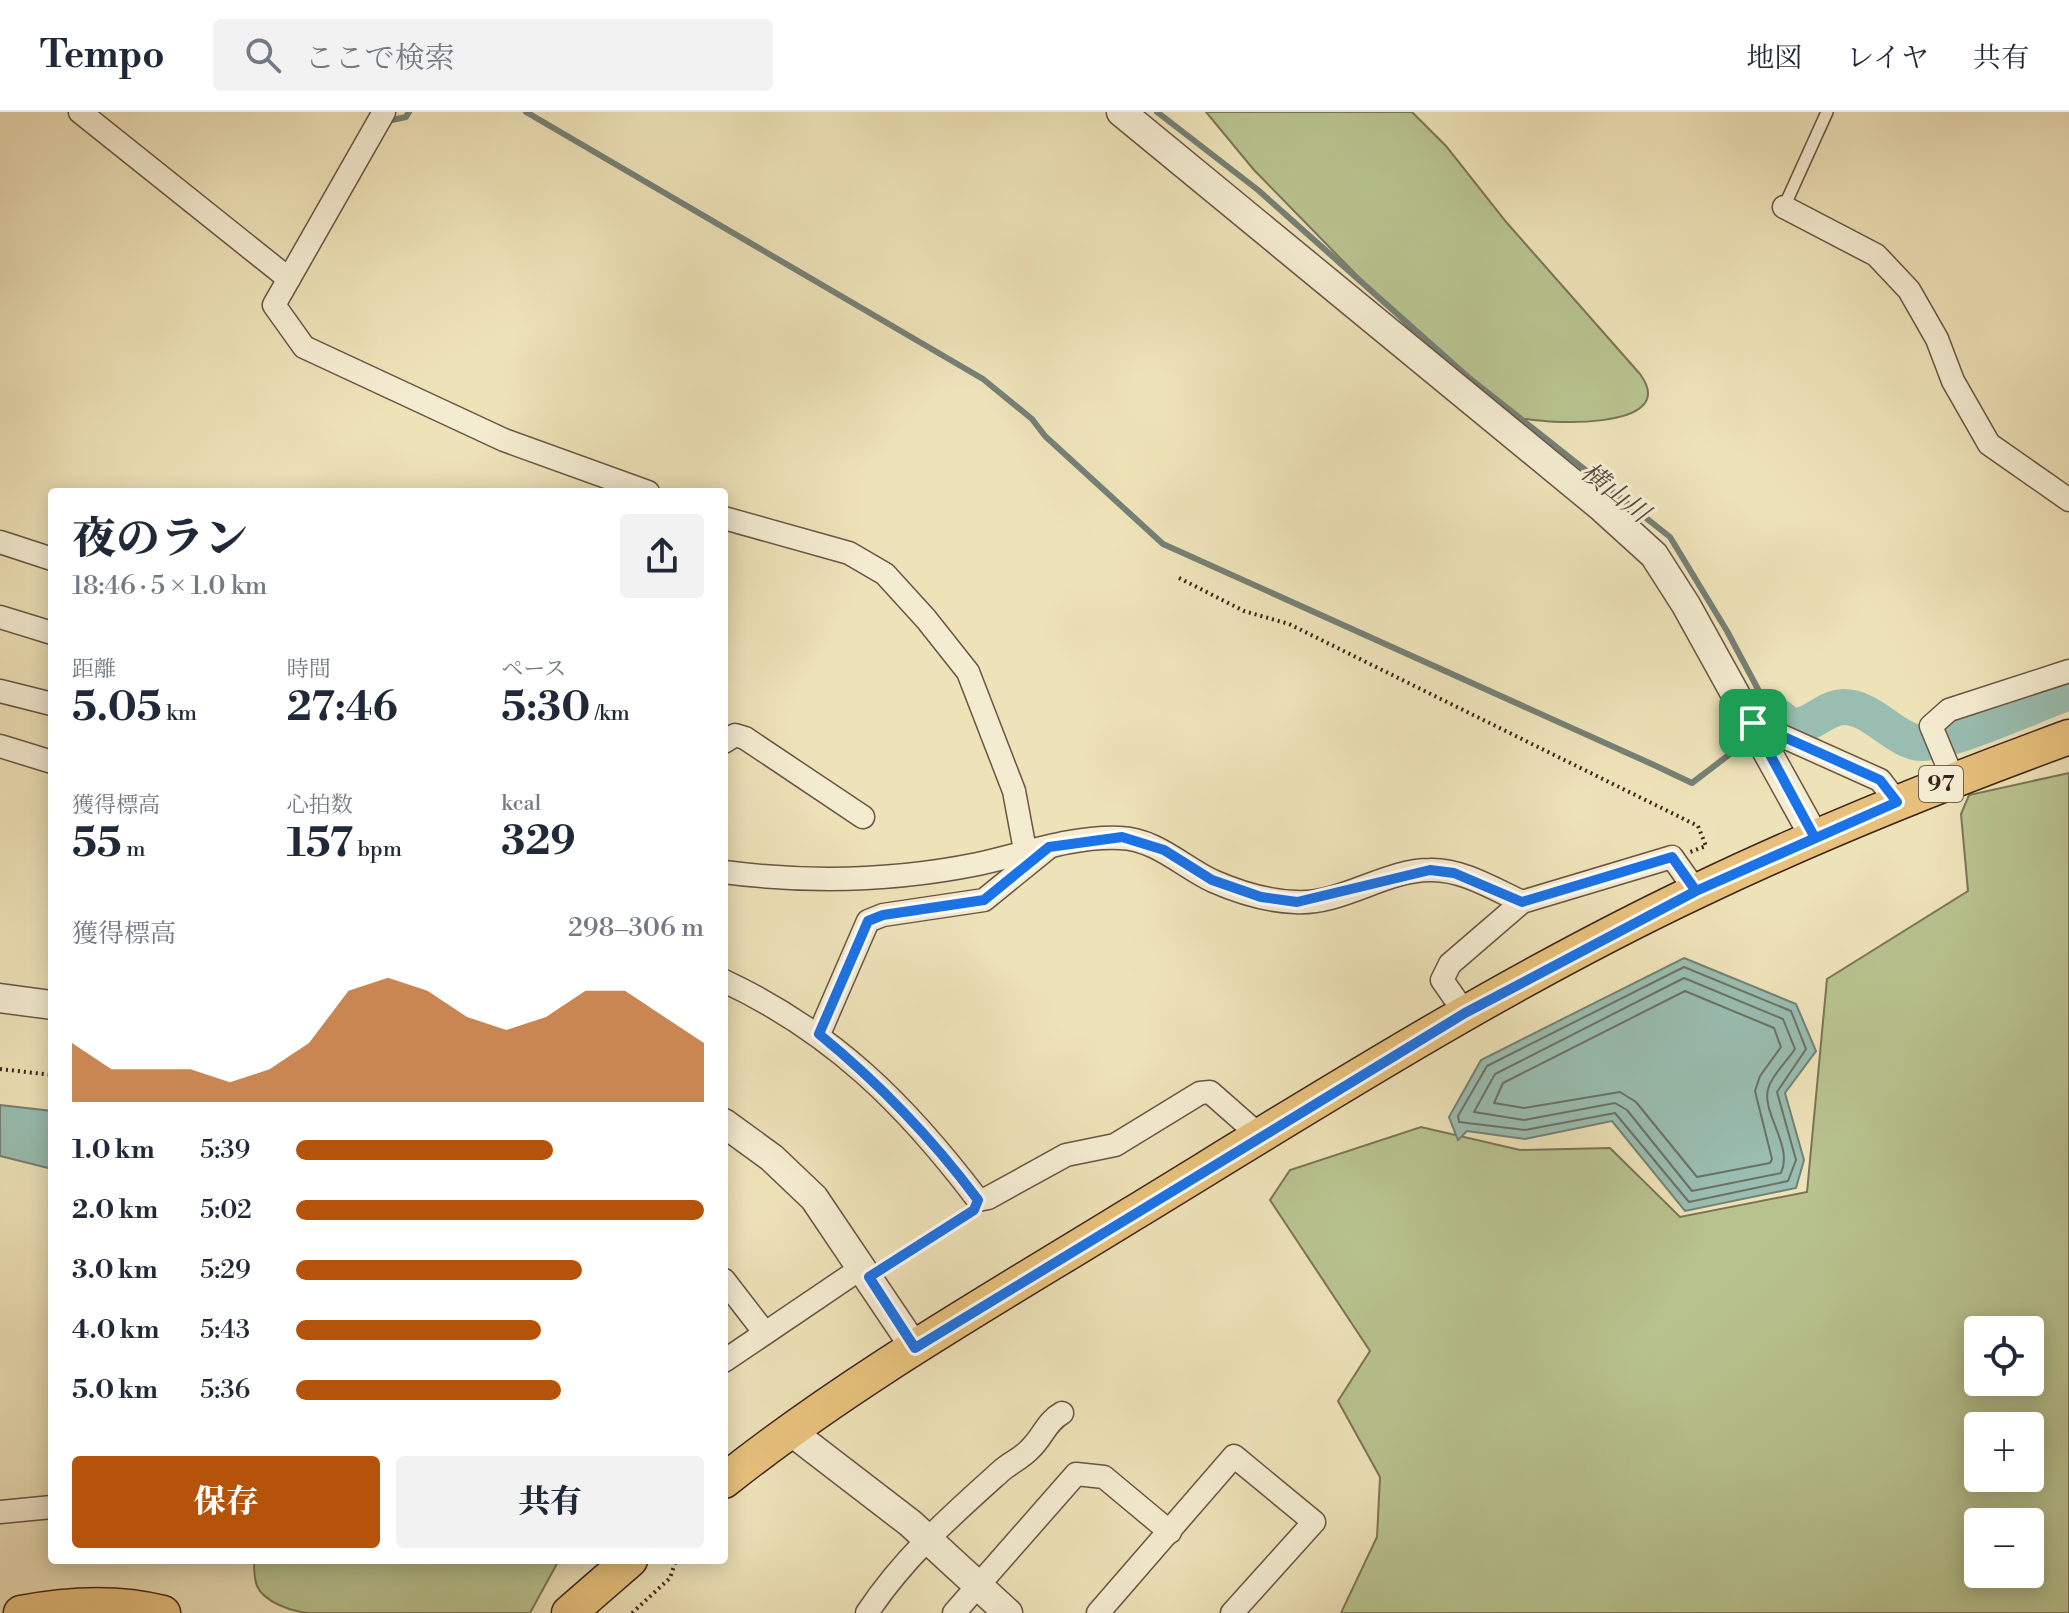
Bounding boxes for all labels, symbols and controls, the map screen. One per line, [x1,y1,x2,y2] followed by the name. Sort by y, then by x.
[213,19,773,91] search box
[40,32,165,79] text: Tempo
[241,33,285,77] icon: search
[305,40,455,78] text: ここで検索
[1746,41,1802,76] text: 地図
[1846,41,1929,76] text: レイヤ
[1973,41,2029,76] text: 共有
[1574,456,1658,531] water label: 横山川
[72,512,248,567] text: 夜のラン
[620,514,704,598] button: share
[72,570,267,602] text: 18:46 · 5 × 1.0 km
[72,656,116,683] text: 距離
[287,656,331,683] text: 時間
[501,656,566,683] text: ペース
[72,683,162,733] text: 5.05
[287,683,398,733] text: 27:46
[501,683,590,733] text: 5:30
[1719,689,1787,757] pin
[162,700,197,727] text: km
[590,700,630,727] text: /km
[1731,701,1775,745] icon: arrive
[1919,766,1963,802] road number: 97
[501,790,541,817] text: kcal
[72,792,160,819] text: 獲得標高
[287,792,353,819] text: 心拍数
[501,817,576,867] text: 329
[72,819,122,869] text: 55
[287,819,353,869] text: 157
[122,836,145,863] text: m
[353,836,402,863] text: bpm
[568,912,704,944] text: 298–306 m
[72,918,176,950] text: 獲得標高
[72,1134,155,1166] text: 1.0 km
[200,1134,250,1166] text: 5:39
[72,1194,158,1226] text: 2.0 km
[200,1194,252,1226] text: 5:02
[72,1254,158,1286] text: 3.0 km
[200,1254,251,1286] text: 5:29
[72,1314,159,1346] text: 4.0 km
[200,1314,250,1346] text: 5:43
[1964,1316,2044,1588] map controls
[1964,1316,2044,1396] button: locate
[72,1374,158,1406] text: 5.0 km
[200,1374,250,1406] text: 5:36
[1964,1412,2044,1492] button: +
[72,1456,380,1548] button: 保存
[396,1456,704,1548] button: 共有
[1964,1508,2044,1588] button: −

